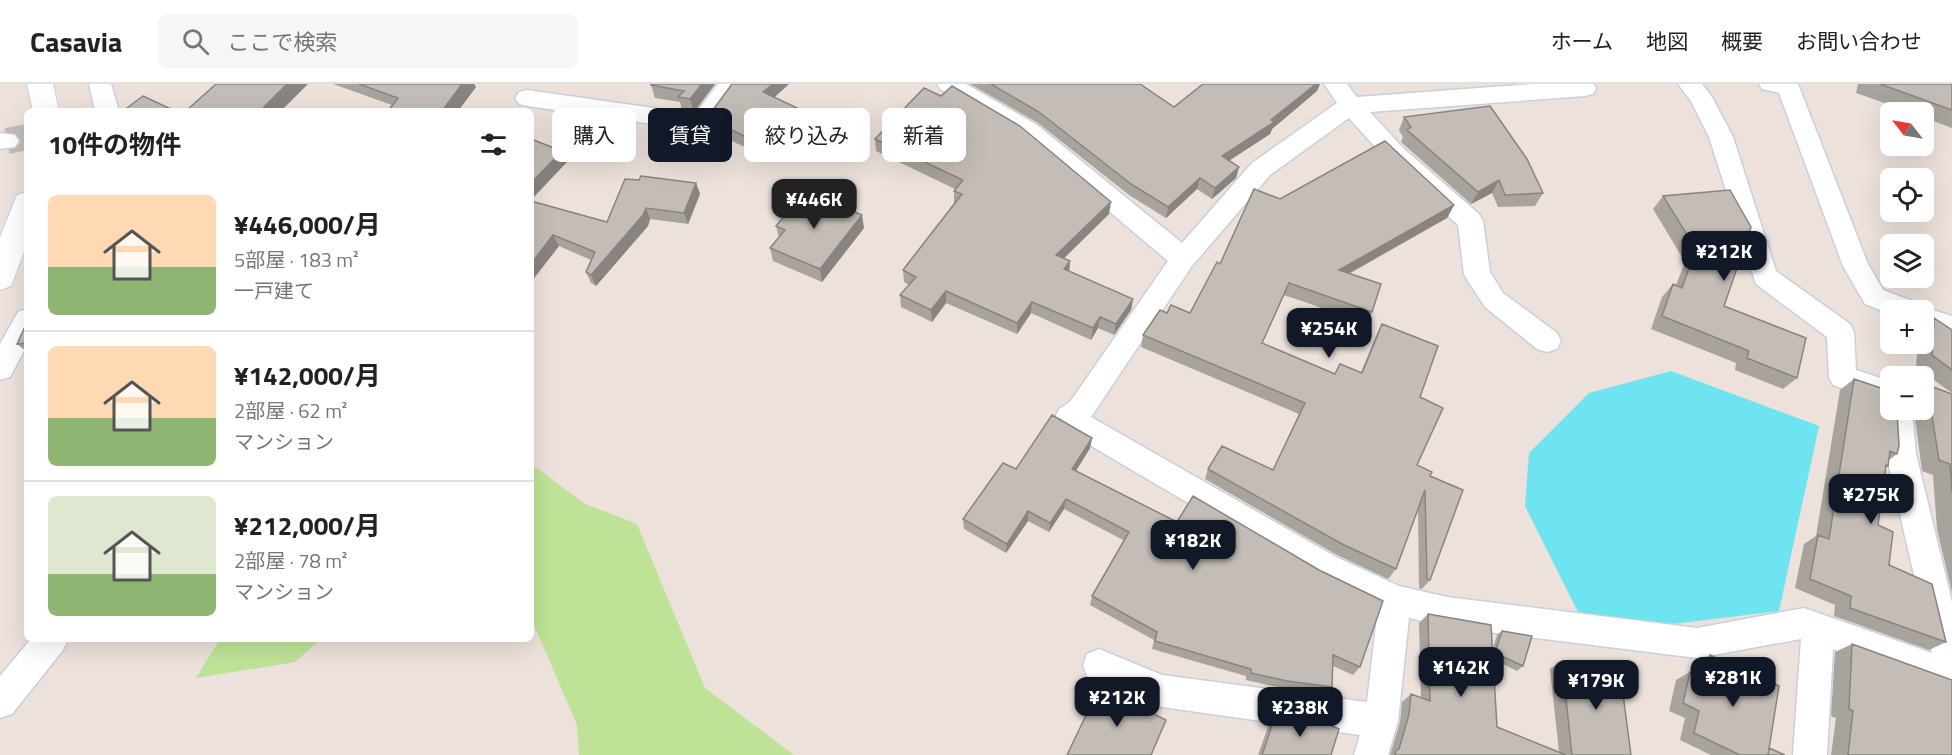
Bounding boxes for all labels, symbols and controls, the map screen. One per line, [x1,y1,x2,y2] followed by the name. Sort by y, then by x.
[158,14,578,68] search box
[30,20,122,63] text: Casavia
[179,25,212,58] icon: search
[227,25,337,59] text: ここで検索
[1551,25,1613,57] text: ホーム
[1646,25,1688,57] text: 地図
[1721,25,1763,57] text: 概要
[1796,25,1922,57] text: お問い合わせ
[1880,102,1934,156] north arrow
[1880,102,1934,420] map controls
[552,108,636,162] chip: 購入
[648,108,732,162] chip: 賃貸
[744,108,870,162] chip: 絞り込み
[882,108,966,162] chip: 新着
[48,125,181,164] text: 10件の物件
[477,128,510,161] icon: filters
[1880,168,1934,222] button: locate
[772,179,856,230] pin: ¥446K
[786,183,842,214] text: ¥446K
[234,205,381,244] text: ¥446,000/月
[96,219,168,291] icon: home
[1682,231,1766,282] pin: ¥212K
[1880,234,1934,288] button: layers
[1696,235,1752,266] text: ¥212K
[234,244,359,275] text: 5部屋 · 183 m²
[234,275,314,306] text: 一戸建て
[1880,300,1934,354] button: +
[1287,308,1371,359] pin: ¥254K
[1301,312,1357,343] text: ¥254K
[234,356,381,395] text: ¥142,000/月
[1880,366,1934,420] button: −
[96,370,168,442] icon: home
[234,395,347,426] text: 2部屋 · 62 m²
[234,426,334,457] text: マンション
[1829,474,1913,525] pin: ¥275K
[1843,478,1899,509] text: ¥275K
[234,506,381,545] text: ¥212,000/月
[96,520,168,592] icon: home
[1151,520,1235,571] pin: ¥182K
[1165,524,1221,555] text: ¥182K
[234,545,347,576] text: 2部屋 · 78 m²
[234,576,334,607] text: マンション
[1419,647,1503,698] pin: ¥142K
[1433,651,1489,682] text: ¥142K
[1691,657,1775,708] pin: ¥281K
[1554,660,1638,711] pin: ¥179K
[1705,661,1761,692] text: ¥281K
[1568,664,1624,695] text: ¥179K
[1075,677,1159,728] pin: ¥212K
[1089,681,1145,712] text: ¥212K
[1258,687,1342,738] pin: ¥238K
[1272,691,1328,722] text: ¥238K

